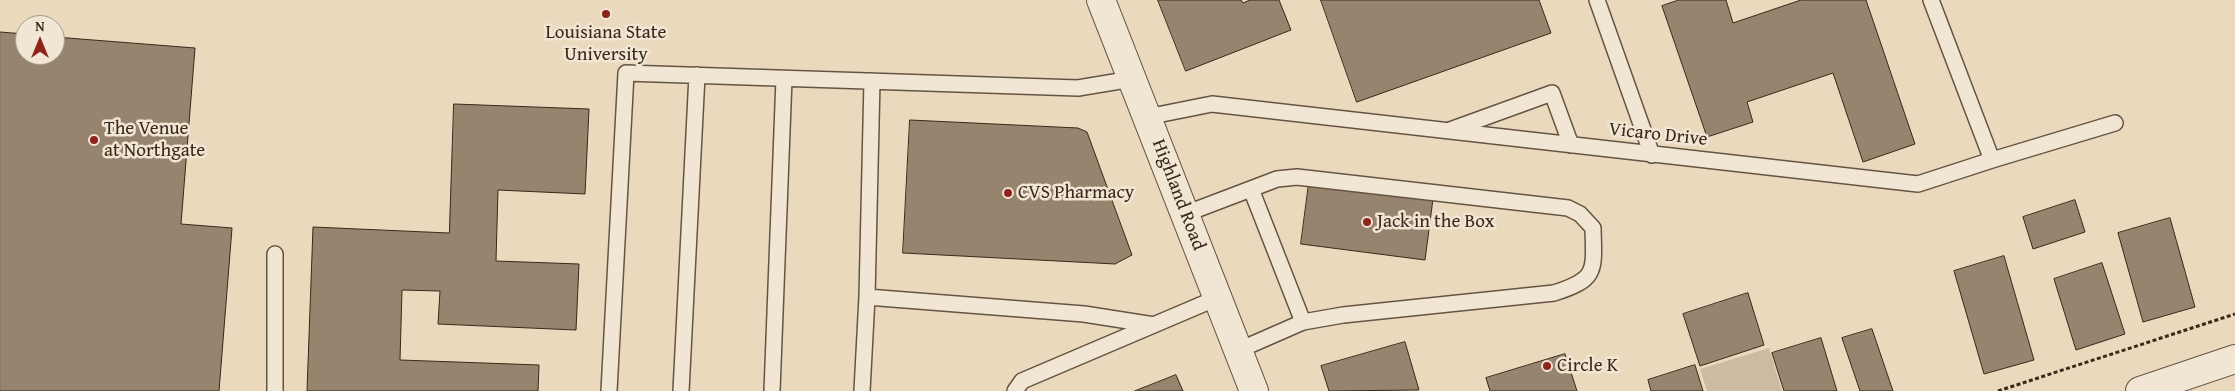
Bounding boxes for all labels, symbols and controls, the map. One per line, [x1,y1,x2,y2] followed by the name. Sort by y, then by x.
[600,8,612,20] marker: Louisiana State University
[15,15,65,65] north arrow
[35,16,45,36] text: N
[546,22,666,66] place label: Louisiana State University
[104,118,205,162] place label: The Venue at Northgate
[1607,118,1709,152] street label: Vicaro Drive
[88,134,100,146] marker: The Venue at Northgate
[1146,136,1210,254] street label: Highland Road
[1018,182,1134,204] place label: CVS Pharmacy
[1002,187,1014,199] marker: CVS Pharmacy
[1377,211,1494,233] place label: Jack in the Box
[1361,216,1373,228] marker: Jack in the Box
[1557,355,1618,377] place label: Circle K
[1541,360,1553,372] marker: Circle K

